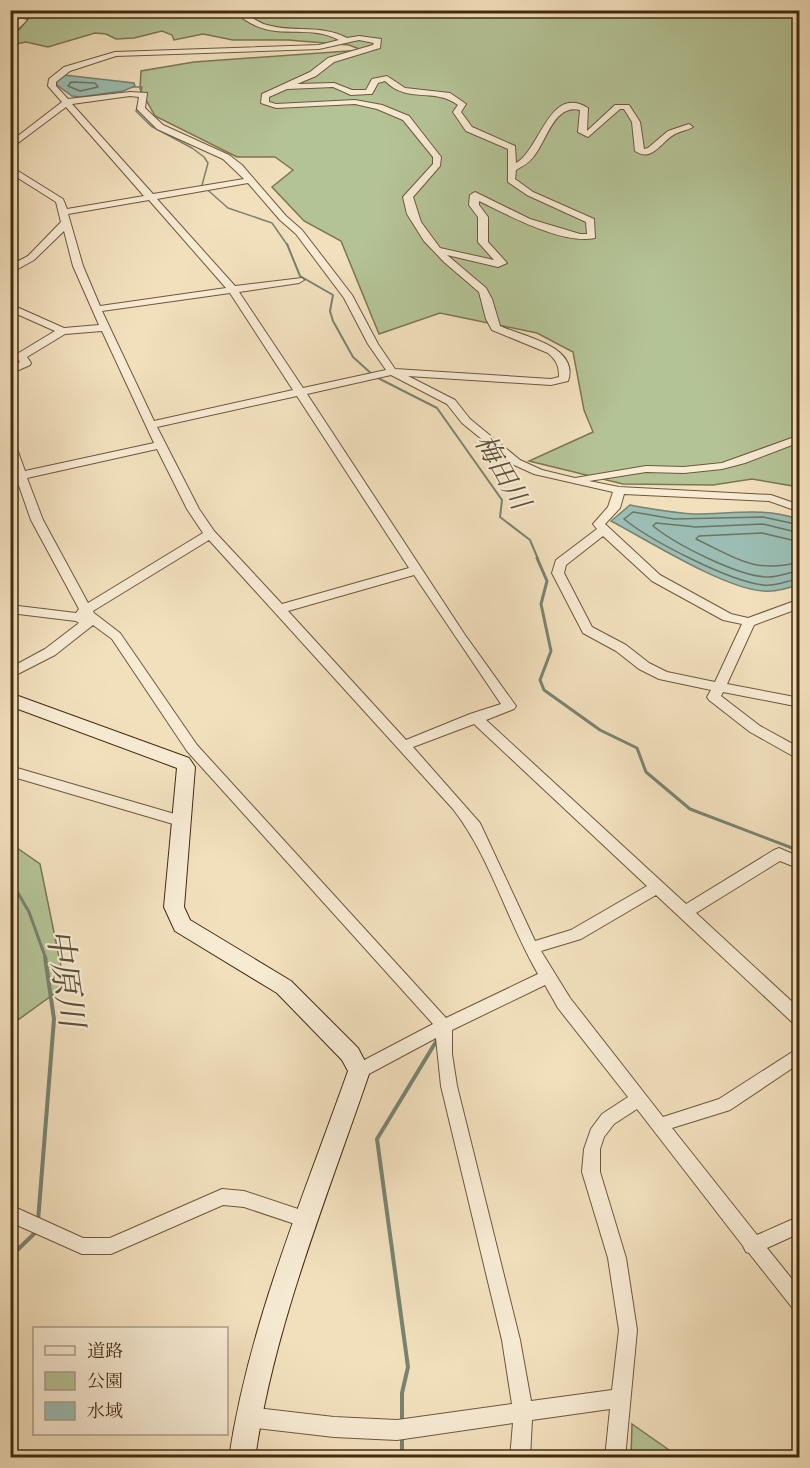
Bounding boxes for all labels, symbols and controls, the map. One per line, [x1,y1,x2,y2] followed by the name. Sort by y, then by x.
[467,429,538,518] water label: 梅田川
[38,926,93,1033] water label: 中原川
[33,1327,228,1435] legend
[87,1340,123,1363] text: 道路
[87,1370,123,1393] text: 公園
[87,1400,123,1423] text: 水域

